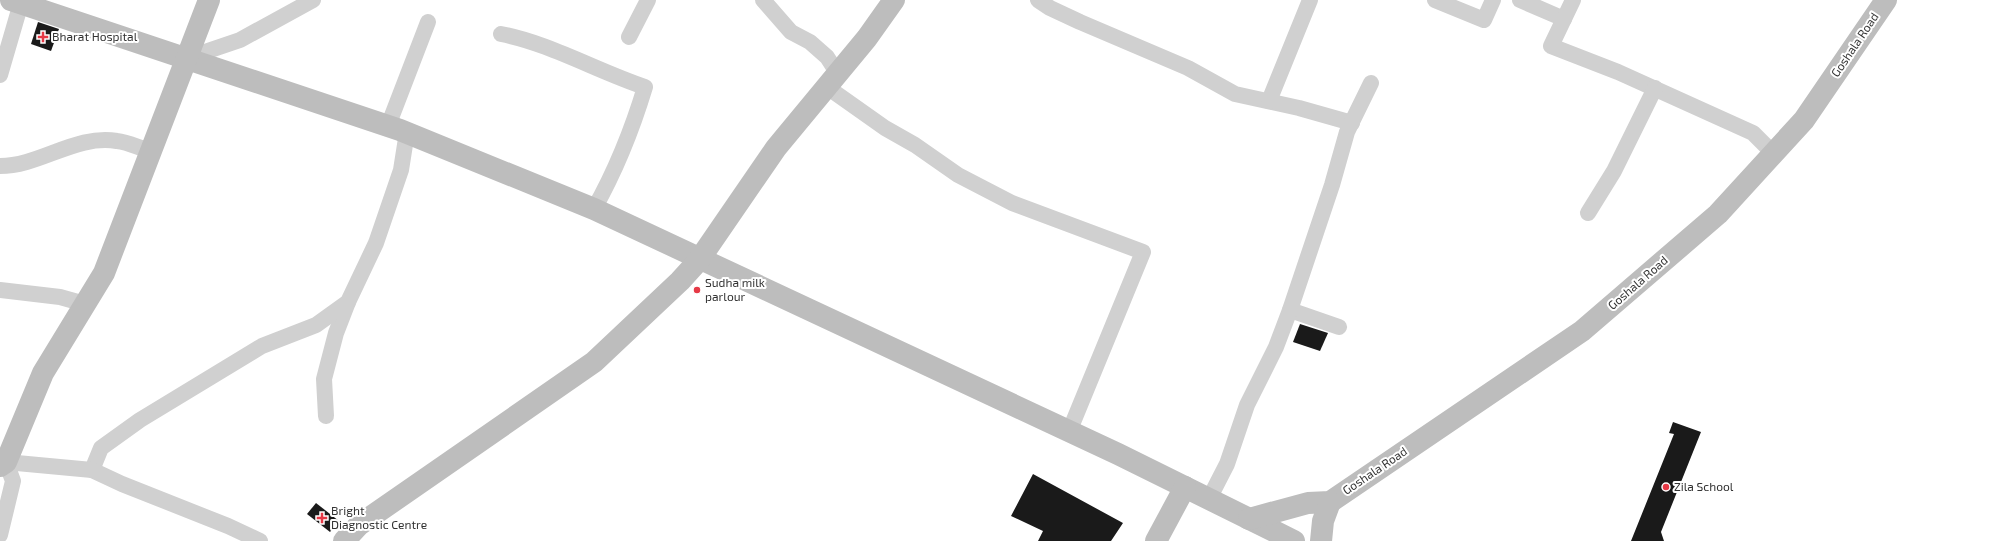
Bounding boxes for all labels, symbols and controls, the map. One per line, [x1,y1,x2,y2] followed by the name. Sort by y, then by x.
[1828,10,1881,79] street label: Goshala Road
[52,29,138,43] place label: Bharat Hospital
[37,31,49,43] marker: Bharat Hospital
[1605,253,1670,312] street label: Goshala Road
[705,275,765,303] place label: Sudha milk parlour
[692,285,702,295] marker: Sudha milk parlour
[1340,444,1409,497] street label: Goshala Road
[1674,479,1734,493] place label: Zila School
[1661,482,1671,492] marker: Zila School
[331,503,427,531] place label: Bright Diagnostic Centre
[316,512,328,524] marker: Bright Diagnostic Centre

